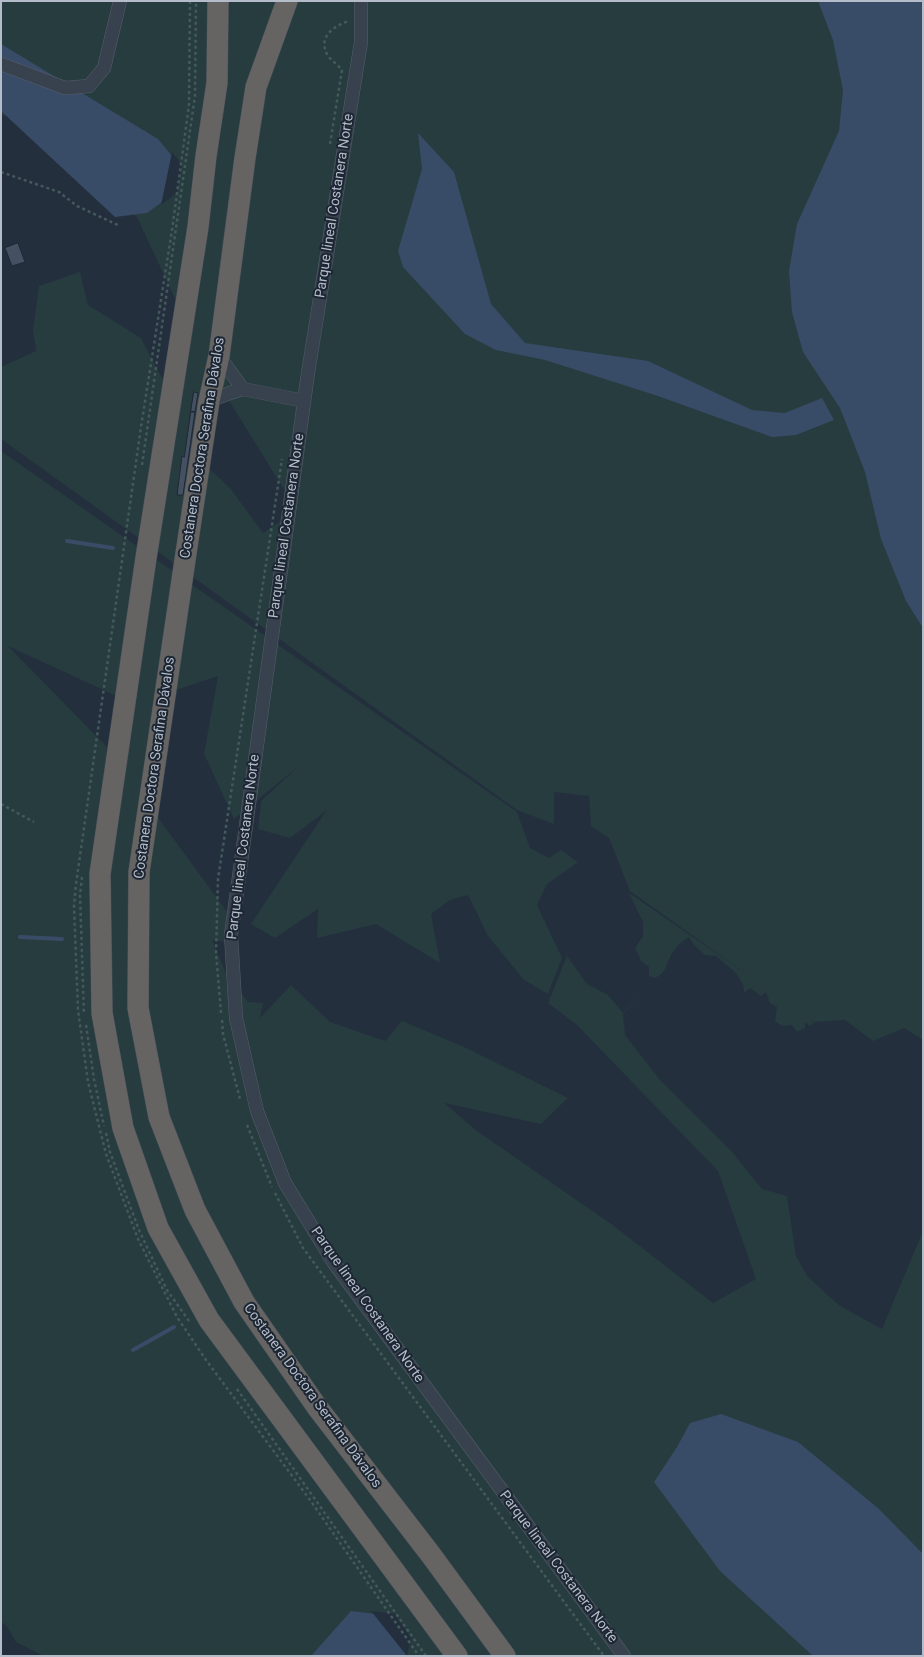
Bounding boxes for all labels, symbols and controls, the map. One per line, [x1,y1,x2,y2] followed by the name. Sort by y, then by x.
[312,113,358,299] street label: Parque lineal Costanera Norte
[177,336,229,560] street label: Costanera Doctora Serafina Dávalos
[266,433,308,619] street label: Parque lineal Costanera Norte
[131,656,179,880] street label: Costanera Doctora Serafina Dávalos
[224,754,264,940] street label: Parque lineal Costanera Norte
[307,1224,427,1386] street label: Parque lineal Costanera Norte
[239,1301,385,1491] street label: Costanera Doctora Serafina Dávalos
[495,1488,621,1646] street label: Parque lineal Costanera Norte

